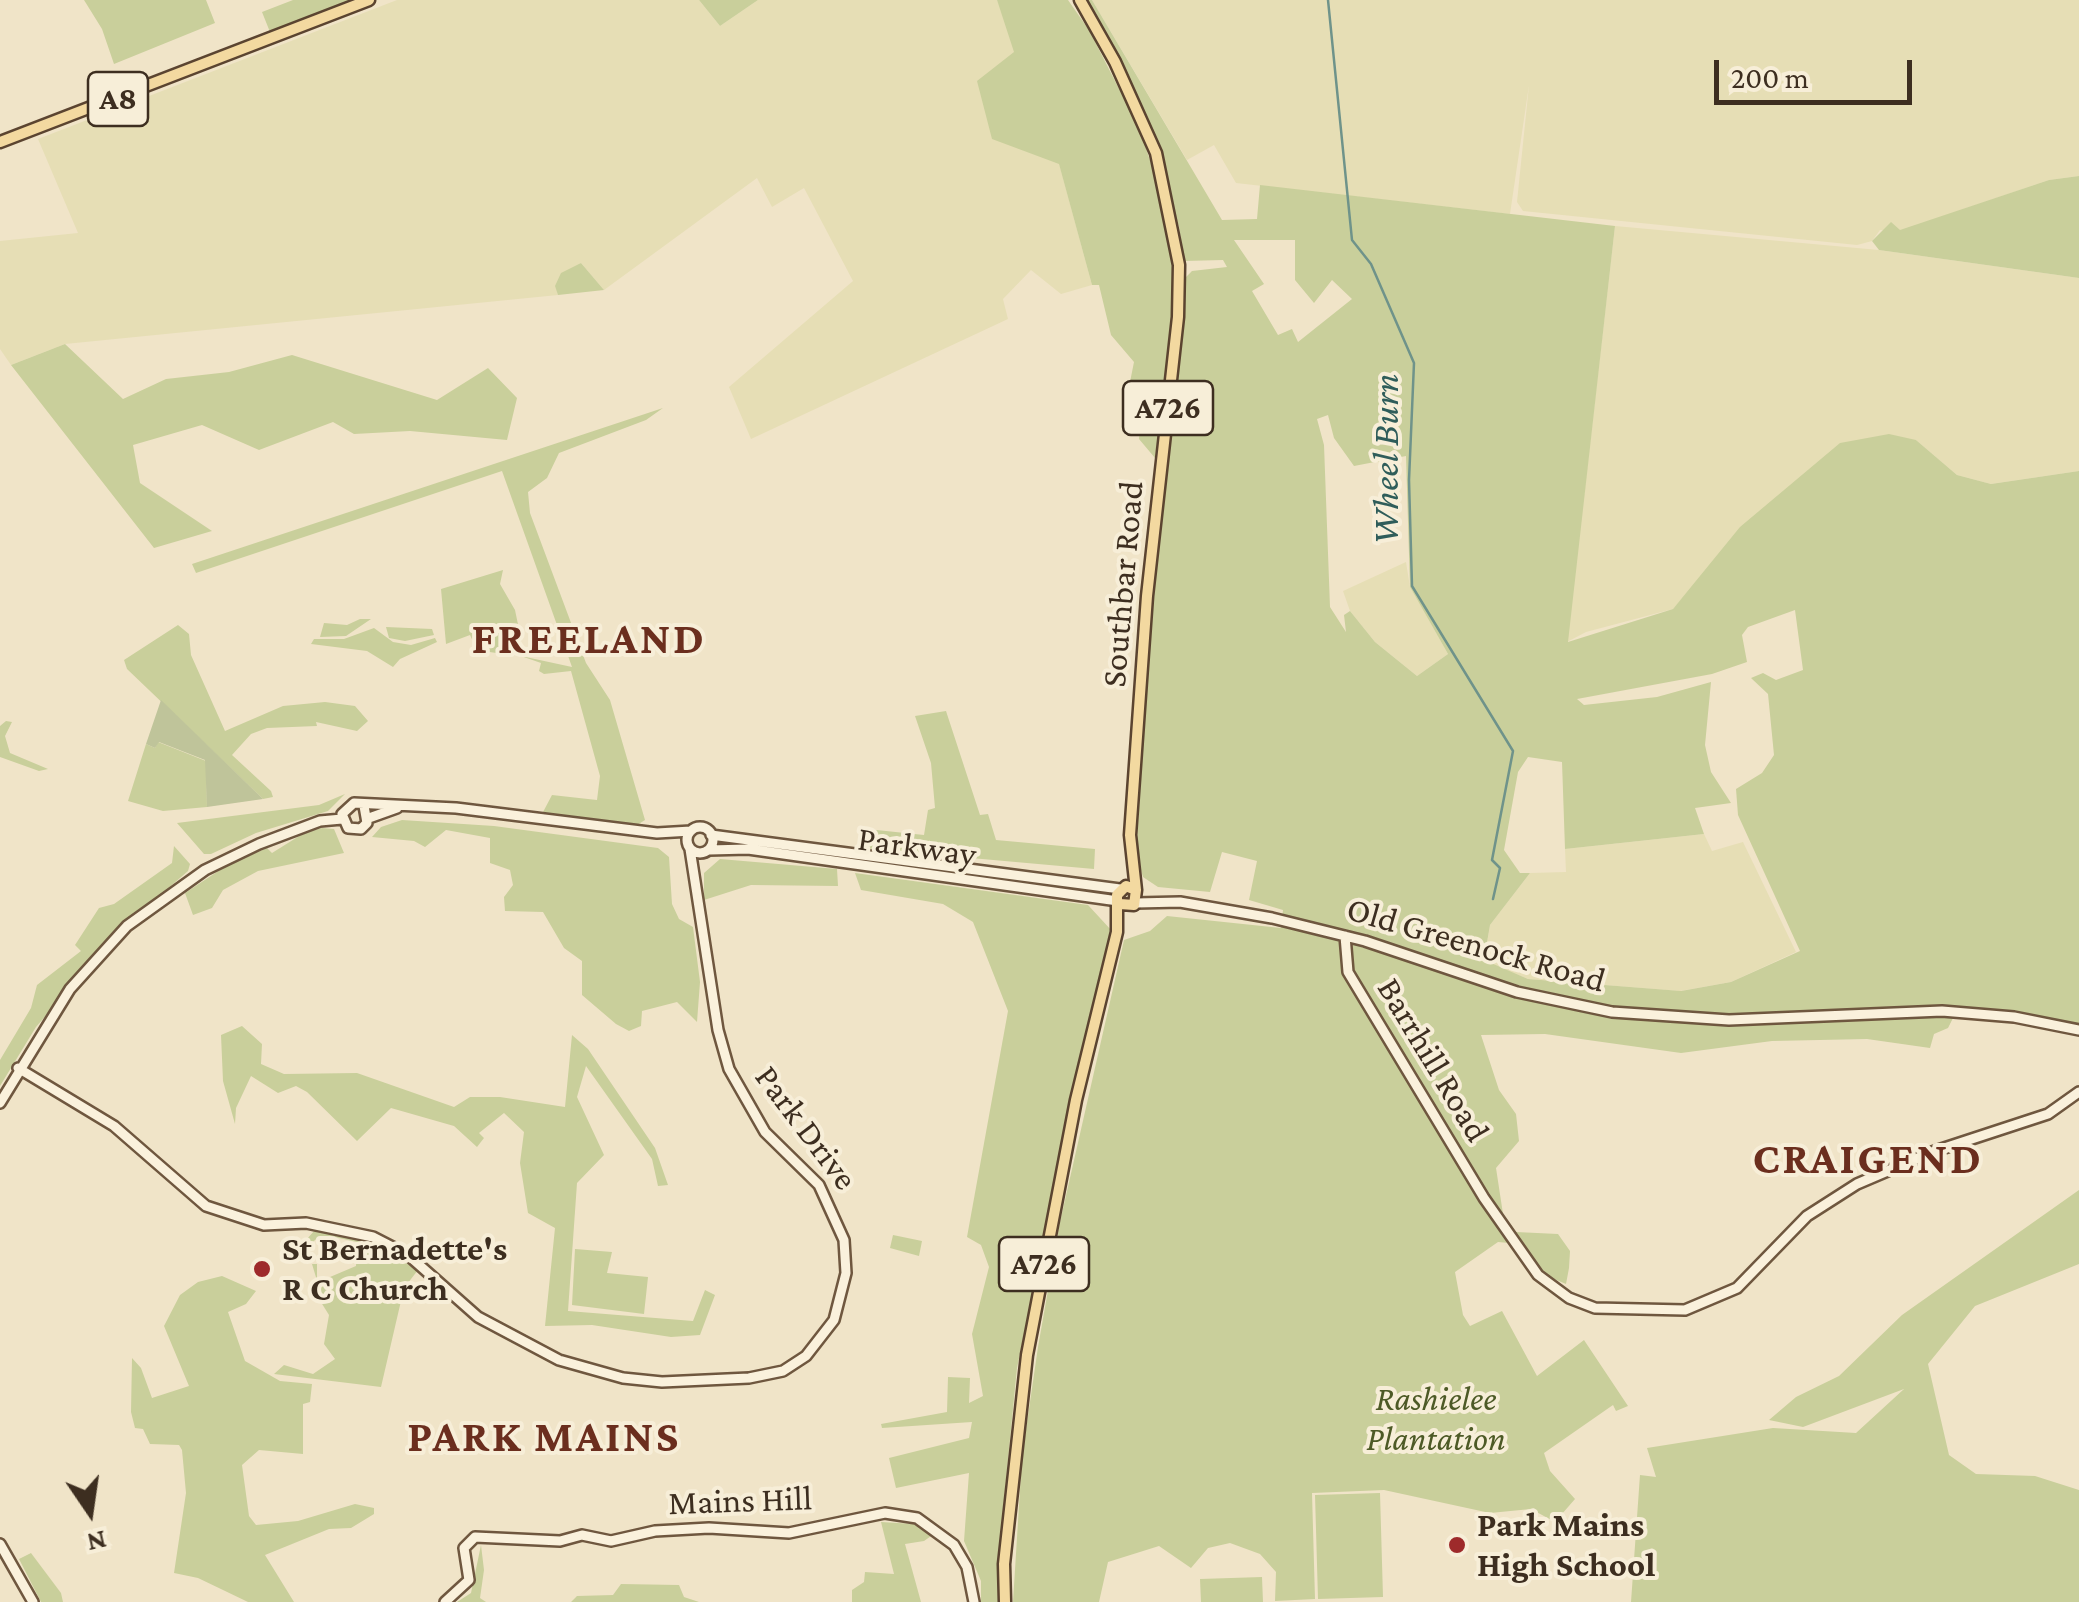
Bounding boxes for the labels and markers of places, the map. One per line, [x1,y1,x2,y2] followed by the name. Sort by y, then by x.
[282,1228,507,1310] place label: St Bernadette's R C Church
[251,1258,273,1280] marker: St Bernadette's R C Church
[1477,1504,1655,1586] place label: Park Mains High School
[1446,1534,1468,1556] marker: Park Mains High School

